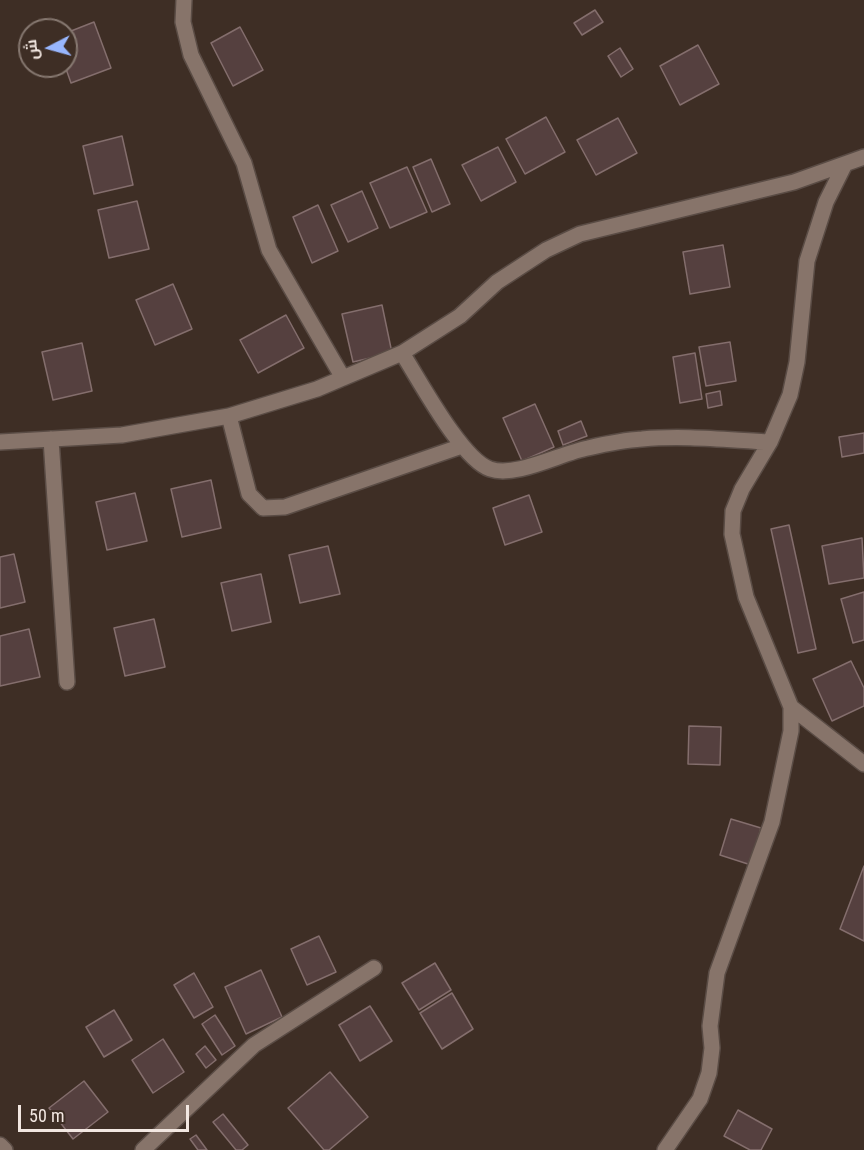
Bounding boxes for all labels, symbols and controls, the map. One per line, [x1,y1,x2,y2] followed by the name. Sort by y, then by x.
[18,18,78,78] north arrow
[21,39,42,61] text: ش
[21,1093,192,1131] scale bar
[29,1105,64,1126] text: 50 m

